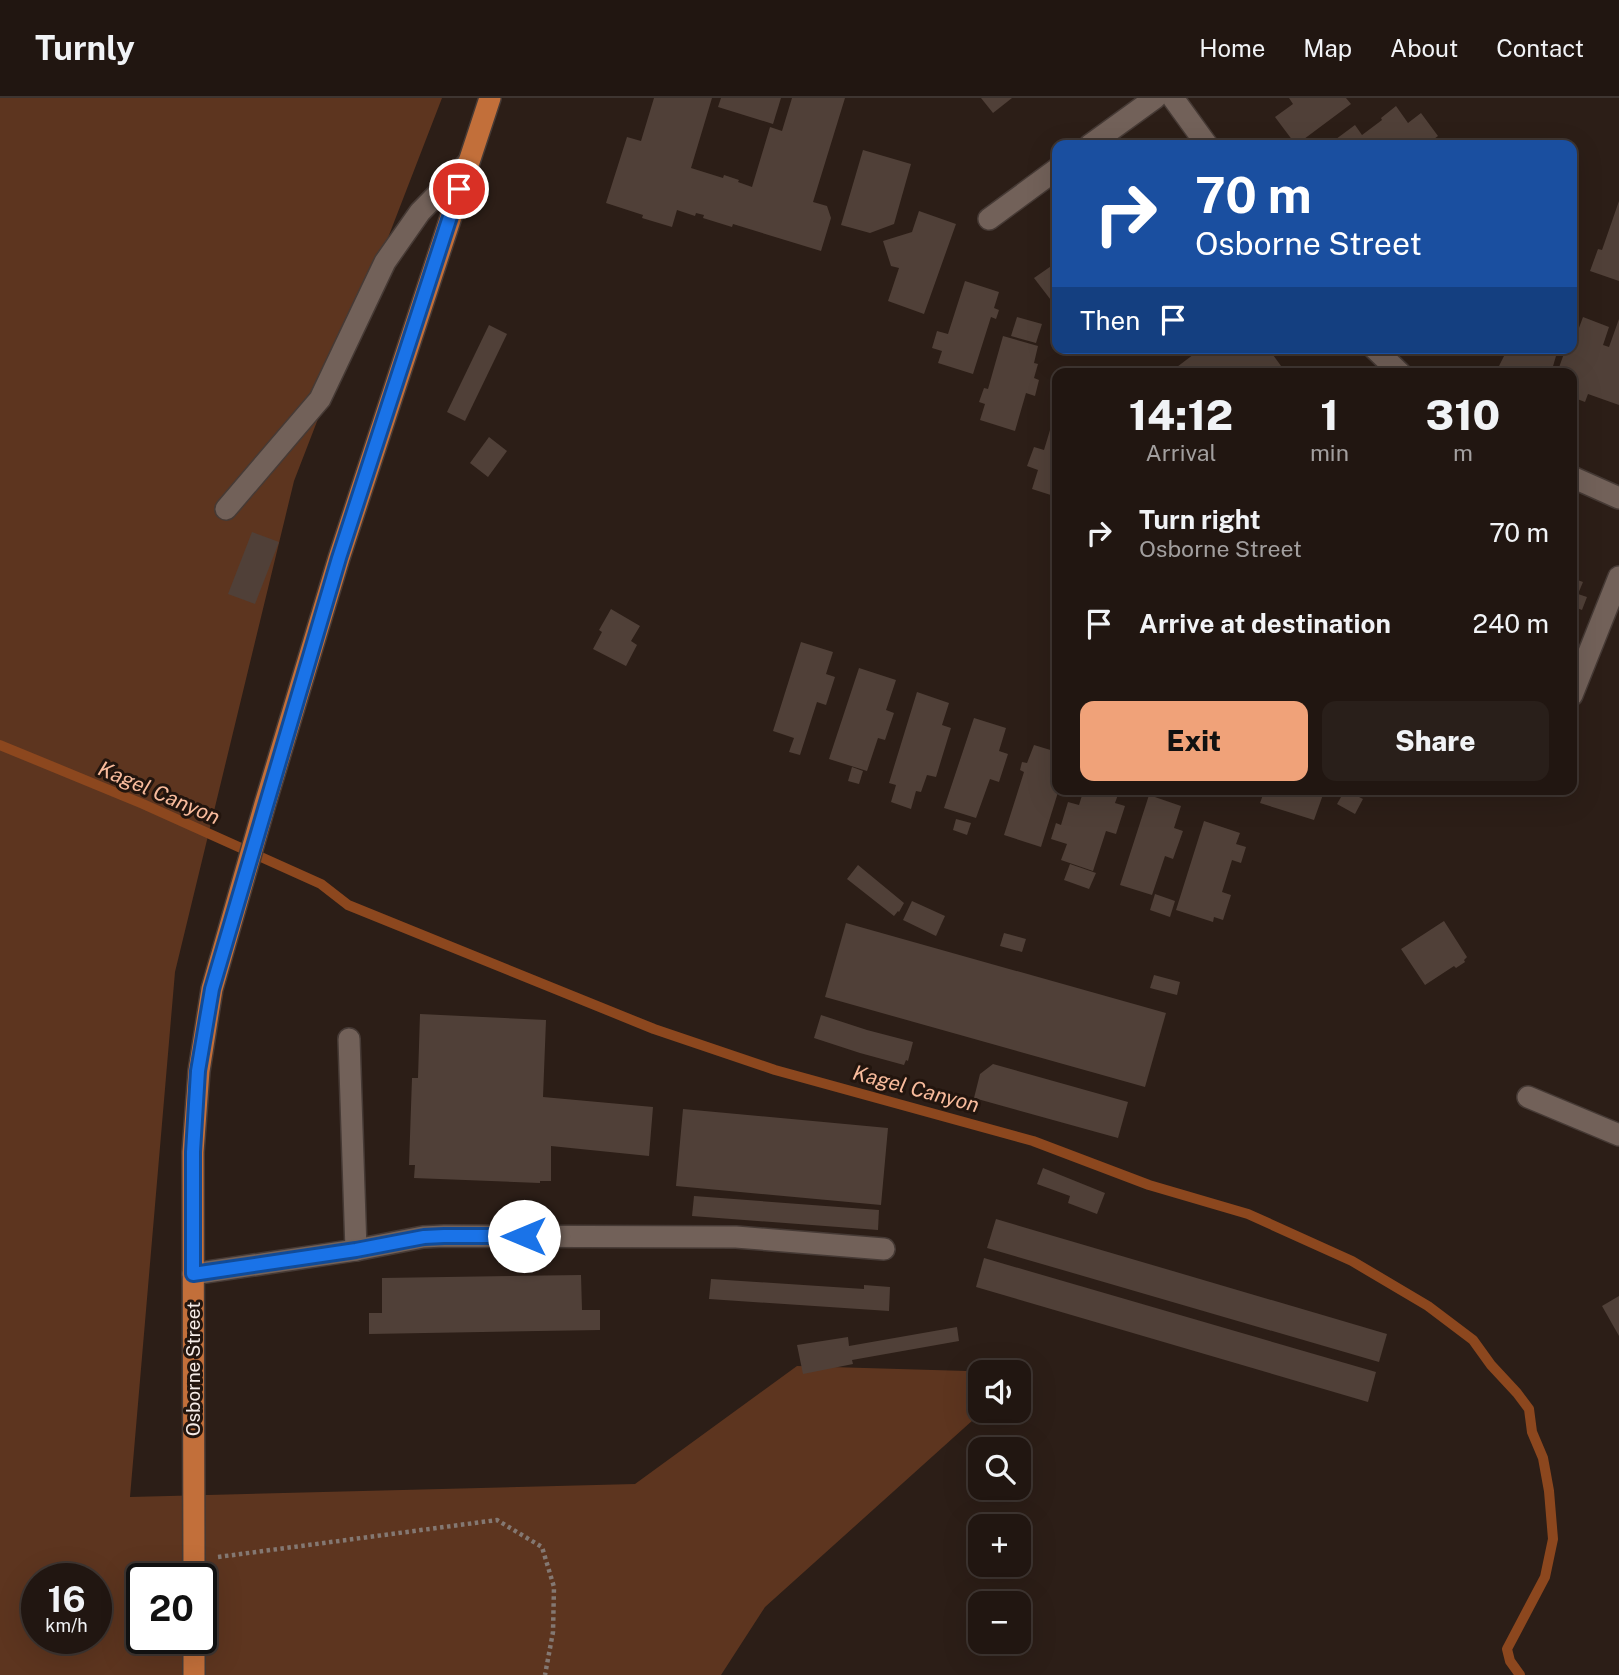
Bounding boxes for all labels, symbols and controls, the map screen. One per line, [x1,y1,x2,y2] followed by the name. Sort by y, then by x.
[35,29,135,67] text: Turnly
[1199,34,1265,62] text: Home
[1303,34,1352,62] text: Map
[1390,34,1458,62] text: About
[1496,34,1584,62] text: Contact
[429,159,489,219] pin
[1195,166,1312,224] text: 70 m
[1080,168,1171,259] icon: right
[440,170,478,208] icon: arrive
[1195,225,1422,262] text: Osborne Street
[1154,301,1192,339] icon: arrive
[1080,305,1140,336] text: Then
[1129,390,1233,439] text: 14:12
[1320,390,1339,439] text: 1
[1426,390,1500,439] text: 310
[1145,439,1216,466] text: Arrival
[1310,439,1349,466] text: min
[1453,439,1473,466] text: m
[1139,504,1261,535] text: Turn right
[1080,514,1118,552] icon: right
[1489,517,1549,548] text: 70 m
[1139,535,1302,562] text: Osborne Street
[1080,605,1118,643] icon: arrive
[1139,608,1391,639] text: Arrive at destination
[1472,608,1549,639] text: 240 m
[1080,701,1308,781] button: Exit
[1322,701,1549,781] button: Share
[95,756,224,829] water label: Kagel Canyon
[850,1060,982,1117] water label: Kagel Canyon
[487,1199,561,1273] position arrow
[182,1302,204,1436] street label: Osborne Street
[968,1360,1031,1654] map controls
[968,1360,1031,1423] button: sound
[968,1437,1031,1500] button: search
[968,1514,1031,1577] button: +
[126,1563,217,1654] speed limit sign: 20
[47,1579,86,1620] text: 16
[968,1591,1031,1654] button: −
[45,1615,88,1636] text: km/h

